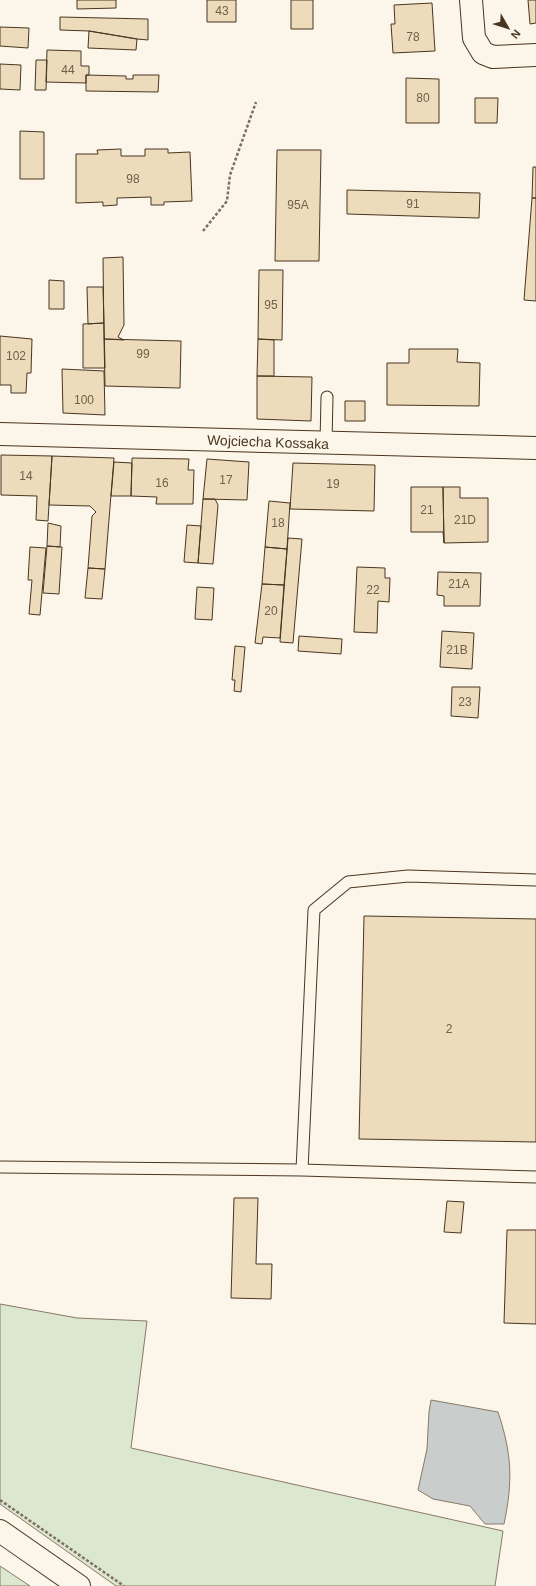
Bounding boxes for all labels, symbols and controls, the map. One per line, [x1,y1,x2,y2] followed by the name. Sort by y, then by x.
[215,4,229,18] house number: 43
[488,8,528,48] north arrow
[509,27,523,41] text: N
[406,30,420,44] house number: 78
[61,63,75,77] house number: 44
[416,91,430,105] house number: 80
[126,172,140,186] house number: 98
[406,197,420,211] house number: 91
[287,198,309,212] house number: 95A
[264,298,278,312] house number: 95
[136,347,150,361] house number: 99
[6,349,26,363] house number: 102
[74,393,94,407] house number: 100
[207,432,329,452] street label: Wojciecha Kossaka
[19,469,33,483] house number: 14
[219,473,233,487] house number: 17
[155,476,169,490] house number: 16
[326,477,340,491] house number: 19
[420,503,434,517] house number: 21
[454,513,476,527] house number: 21D
[271,516,285,530] house number: 18
[448,577,470,591] house number: 21A
[366,583,380,597] house number: 22
[264,604,278,618] house number: 20
[446,643,468,657] house number: 21B
[458,695,472,709] house number: 23
[446,1022,453,1036] house number: 2

